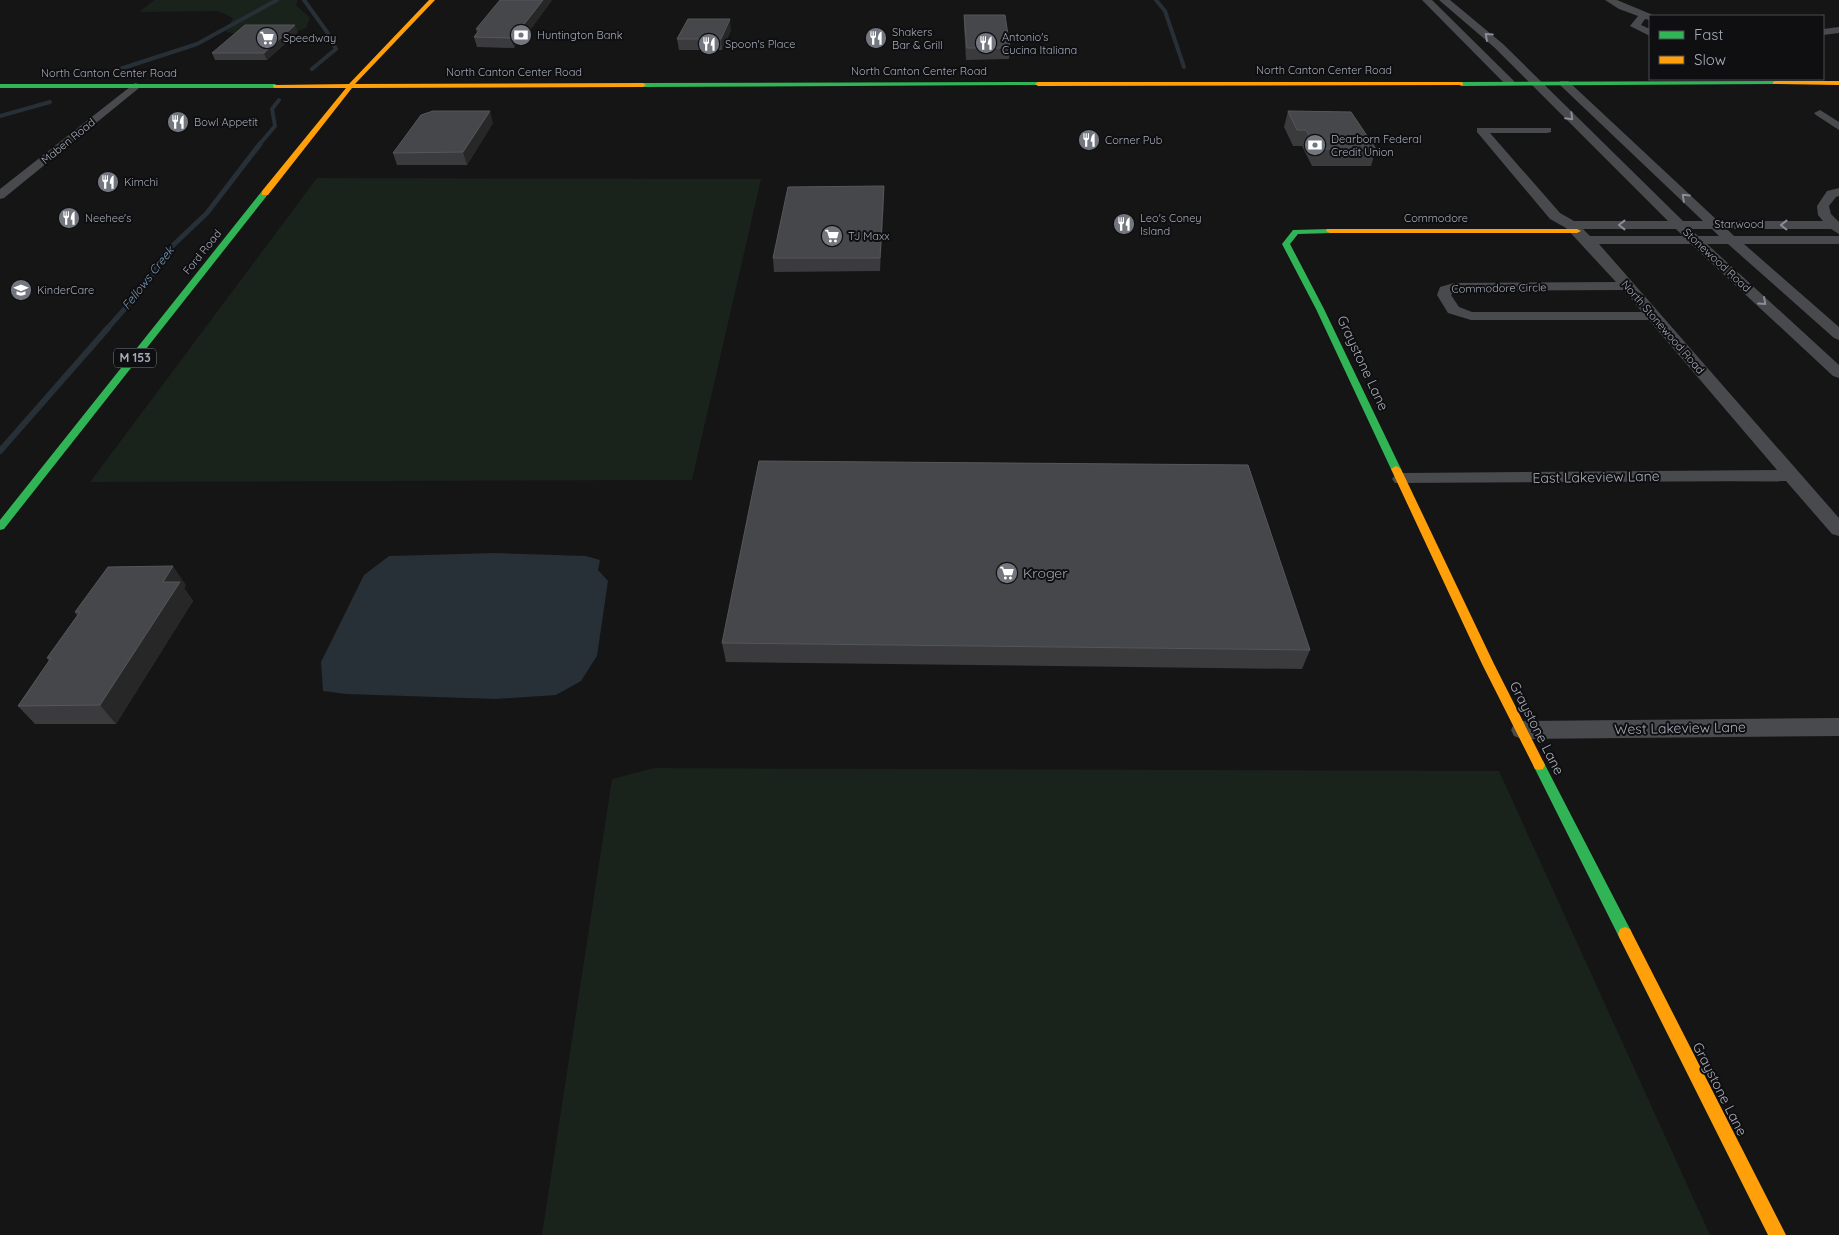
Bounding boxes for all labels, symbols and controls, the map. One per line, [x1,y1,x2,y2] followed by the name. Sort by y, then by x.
[1649,15,1824,80] legend
[509,23,533,47] bank icon: Huntington Bank
[892,25,943,52] place label: Shakers Bar & Grill
[1694,25,1723,44] text: Fast
[255,26,279,50] supermarket icon: Speedway
[864,26,888,50] restaurant icon: Shakers Bar & Grill
[537,28,623,42] place label: Huntington Bank
[1002,30,1077,57] place label: Antonio's Cucina Italiana
[283,31,336,45] place label: Speedway
[974,31,998,55] restaurant icon: Antonio's Cucina Italiana
[697,32,721,56] restaurant icon: Spoon's Place
[1485,33,1494,42] one-way arrow
[725,37,795,51] place label: Spoon's Place
[1694,50,1726,69] text: Slow
[1256,63,1392,77] street label: North Canton Center Road
[851,64,987,78] street label: North Canton Center Road
[446,65,582,79] street label: North Canton Center Road
[41,66,177,80] street label: North Canton Center Road
[166,110,190,134] restaurant icon: Bowl Appetit
[1564,112,1573,121] one-way arrow
[38,115,98,167] street label: Maben Road
[194,115,258,129] place label: Bowl Appetit
[1077,128,1101,152] restaurant icon: Corner Pub
[1331,132,1422,159] place label: Dearborn Federal Credit Union
[1105,133,1163,147] place label: Corner Pub
[1303,133,1327,157] bank icon: Dearborn Federal Credit Union
[96,170,120,194] restaurant icon: Kimchi
[124,175,158,189] place label: Kimchi
[1682,194,1691,203] one-way arrow
[57,206,81,230] restaurant icon: Neehee's
[85,211,131,225] place label: Neehee's
[1140,211,1202,238] place label: Leo's Coney Island
[1404,211,1468,225] street label: Commodore
[1112,212,1136,236] restaurant icon: Leo's Coney Island
[1714,217,1764,231] street label: Starwood
[1617,220,1625,230] one-way arrow
[1780,220,1788,230] one-way arrow
[820,224,844,248] supermarket icon: TJ Maxx
[1680,225,1754,295] street label: Stonewood Road
[180,227,224,277] street label: Ford Road
[848,229,890,243] place label: TJ Maxx
[118,242,178,312] water label: Fellows Creek
[1619,277,1707,377] street label: North Stonewood Road
[9,278,33,302] school or university icon: KinderCare
[1451,280,1547,296] street label: Commodore Circle
[37,283,94,297] place label: KinderCare
[1757,297,1766,306] one-way arrow
[1333,313,1393,413] street label: Graystone Lane
[114,348,156,368] road number: M 153
[1532,467,1660,487] street label: East Lakeview Lane
[995,561,1019,585] supermarket icon: Kroger
[1023,564,1068,582] place label: Kroger
[1506,678,1568,778] street label: Graystone Lane
[1614,718,1746,738] street label: West Lakeview Lane
[1689,1039,1751,1139] street label: Graystone Lane

